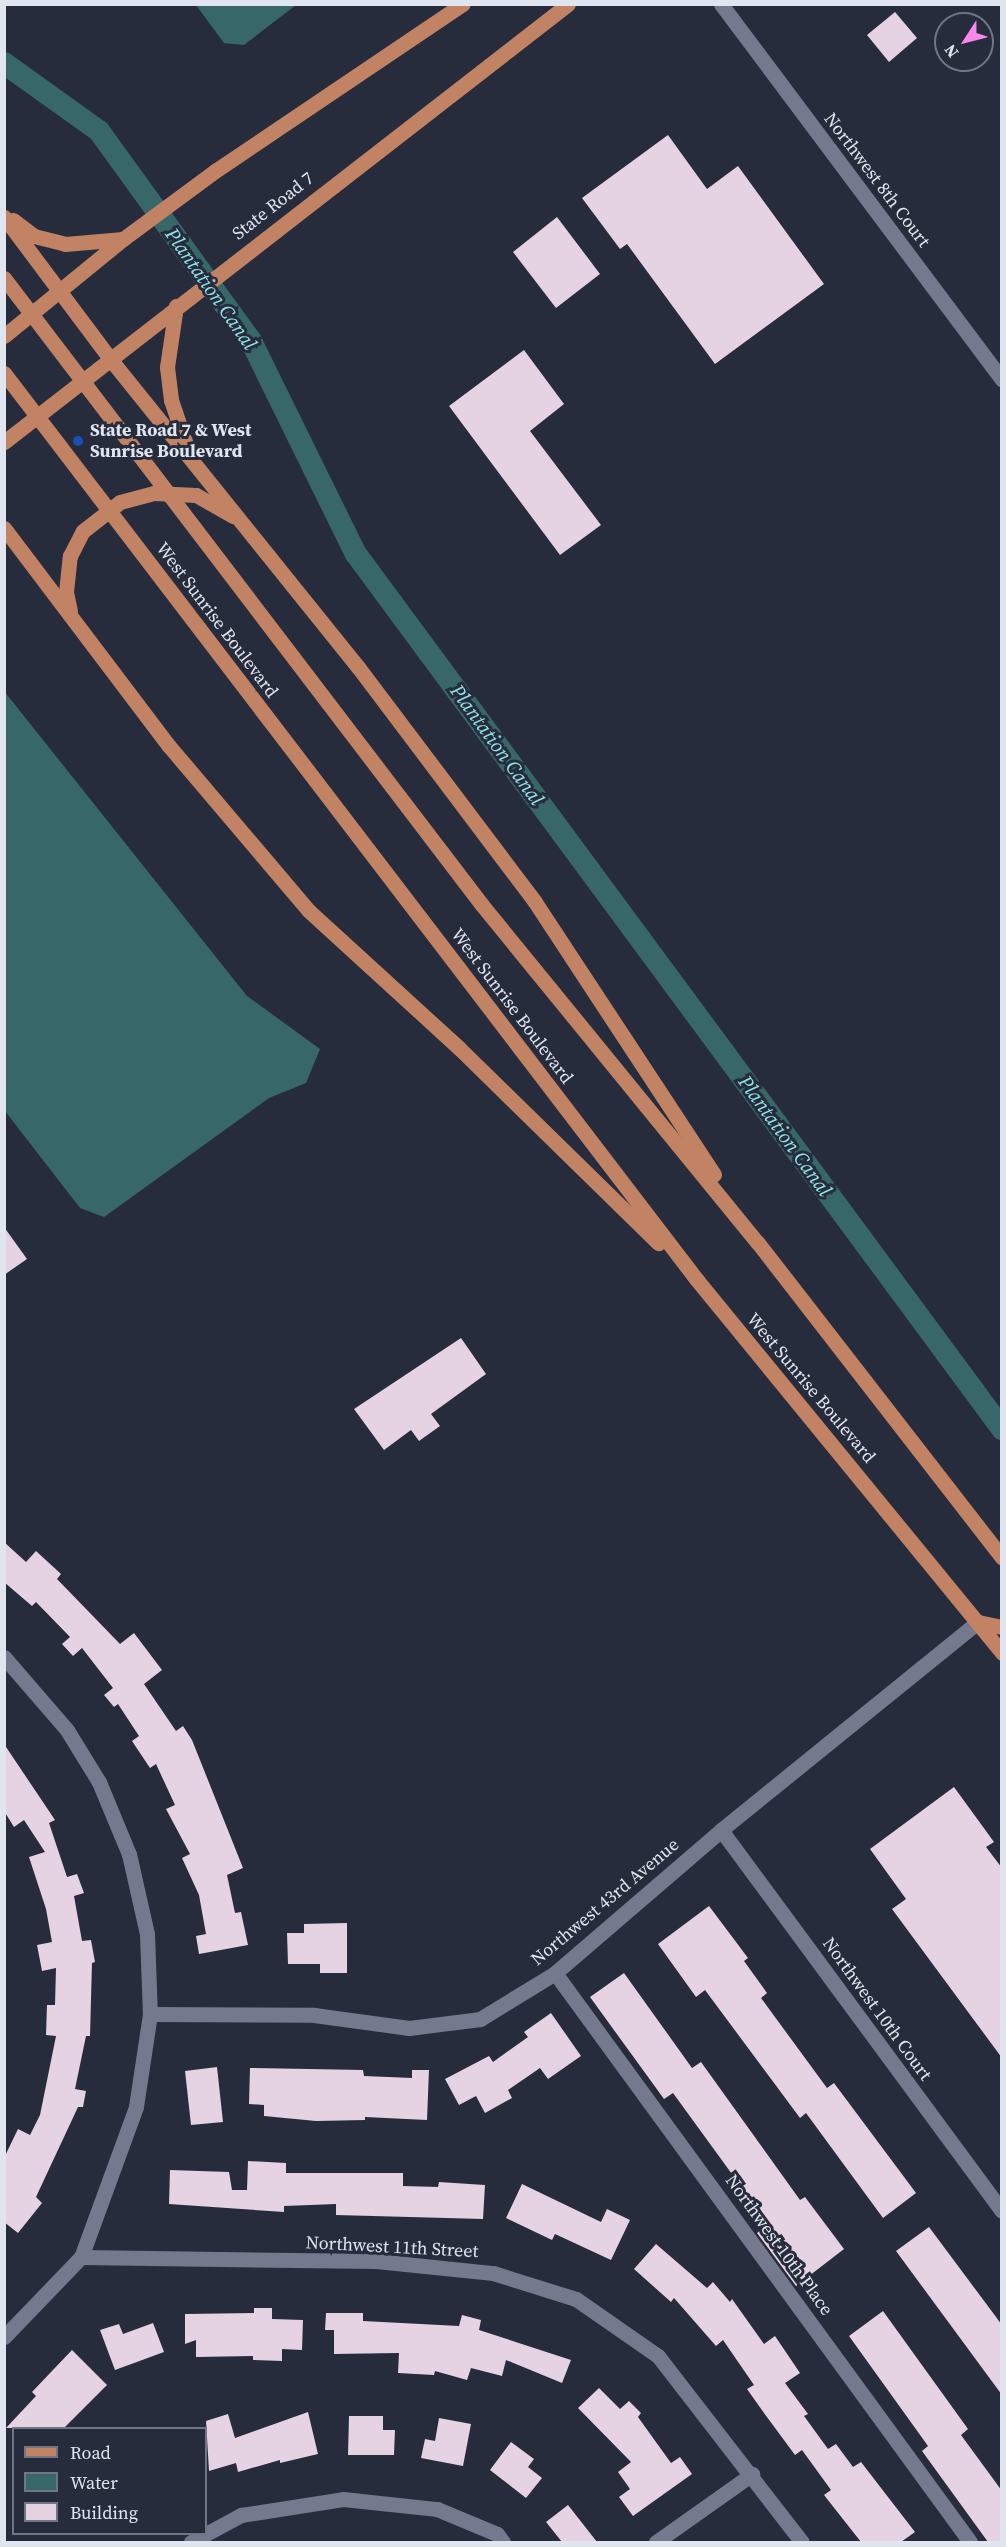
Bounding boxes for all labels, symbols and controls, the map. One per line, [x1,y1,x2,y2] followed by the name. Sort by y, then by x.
[934,12,994,72] north arrow
[939,40,963,63] text: N
[819,109,935,251] street label: Northwest 8th Court
[228,168,318,244] street label: State Road 7
[160,223,262,355] water label: Plantation Canal
[90,420,252,462] place label: State Road 7 & West Sunrise Boulevard
[71,434,85,448] marker: State Road 7 & West Sunrise Boulevard
[151,538,283,702] street label: West Sunrise Boulevard
[445,680,549,810] water label: Plantation Canal
[446,924,578,1088] street label: West Sunrise Boulevard
[733,1071,837,1201] water label: Plantation Canal
[742,1309,880,1467] street label: West Sunrise Boulevard
[527,1834,683,1970] street label: Northwest 43rd Avenue
[818,1933,936,2085] street label: Northwest 10th Court
[721,2170,837,2320] street label: Northwest 10th Place
[305,2232,479,2262] street label: Northwest 11th Street
[12,2427,207,2535] legend
[70,2440,111,2465] text: Road
[70,2470,118,2495] text: Water
[70,2500,138,2525] text: Building

